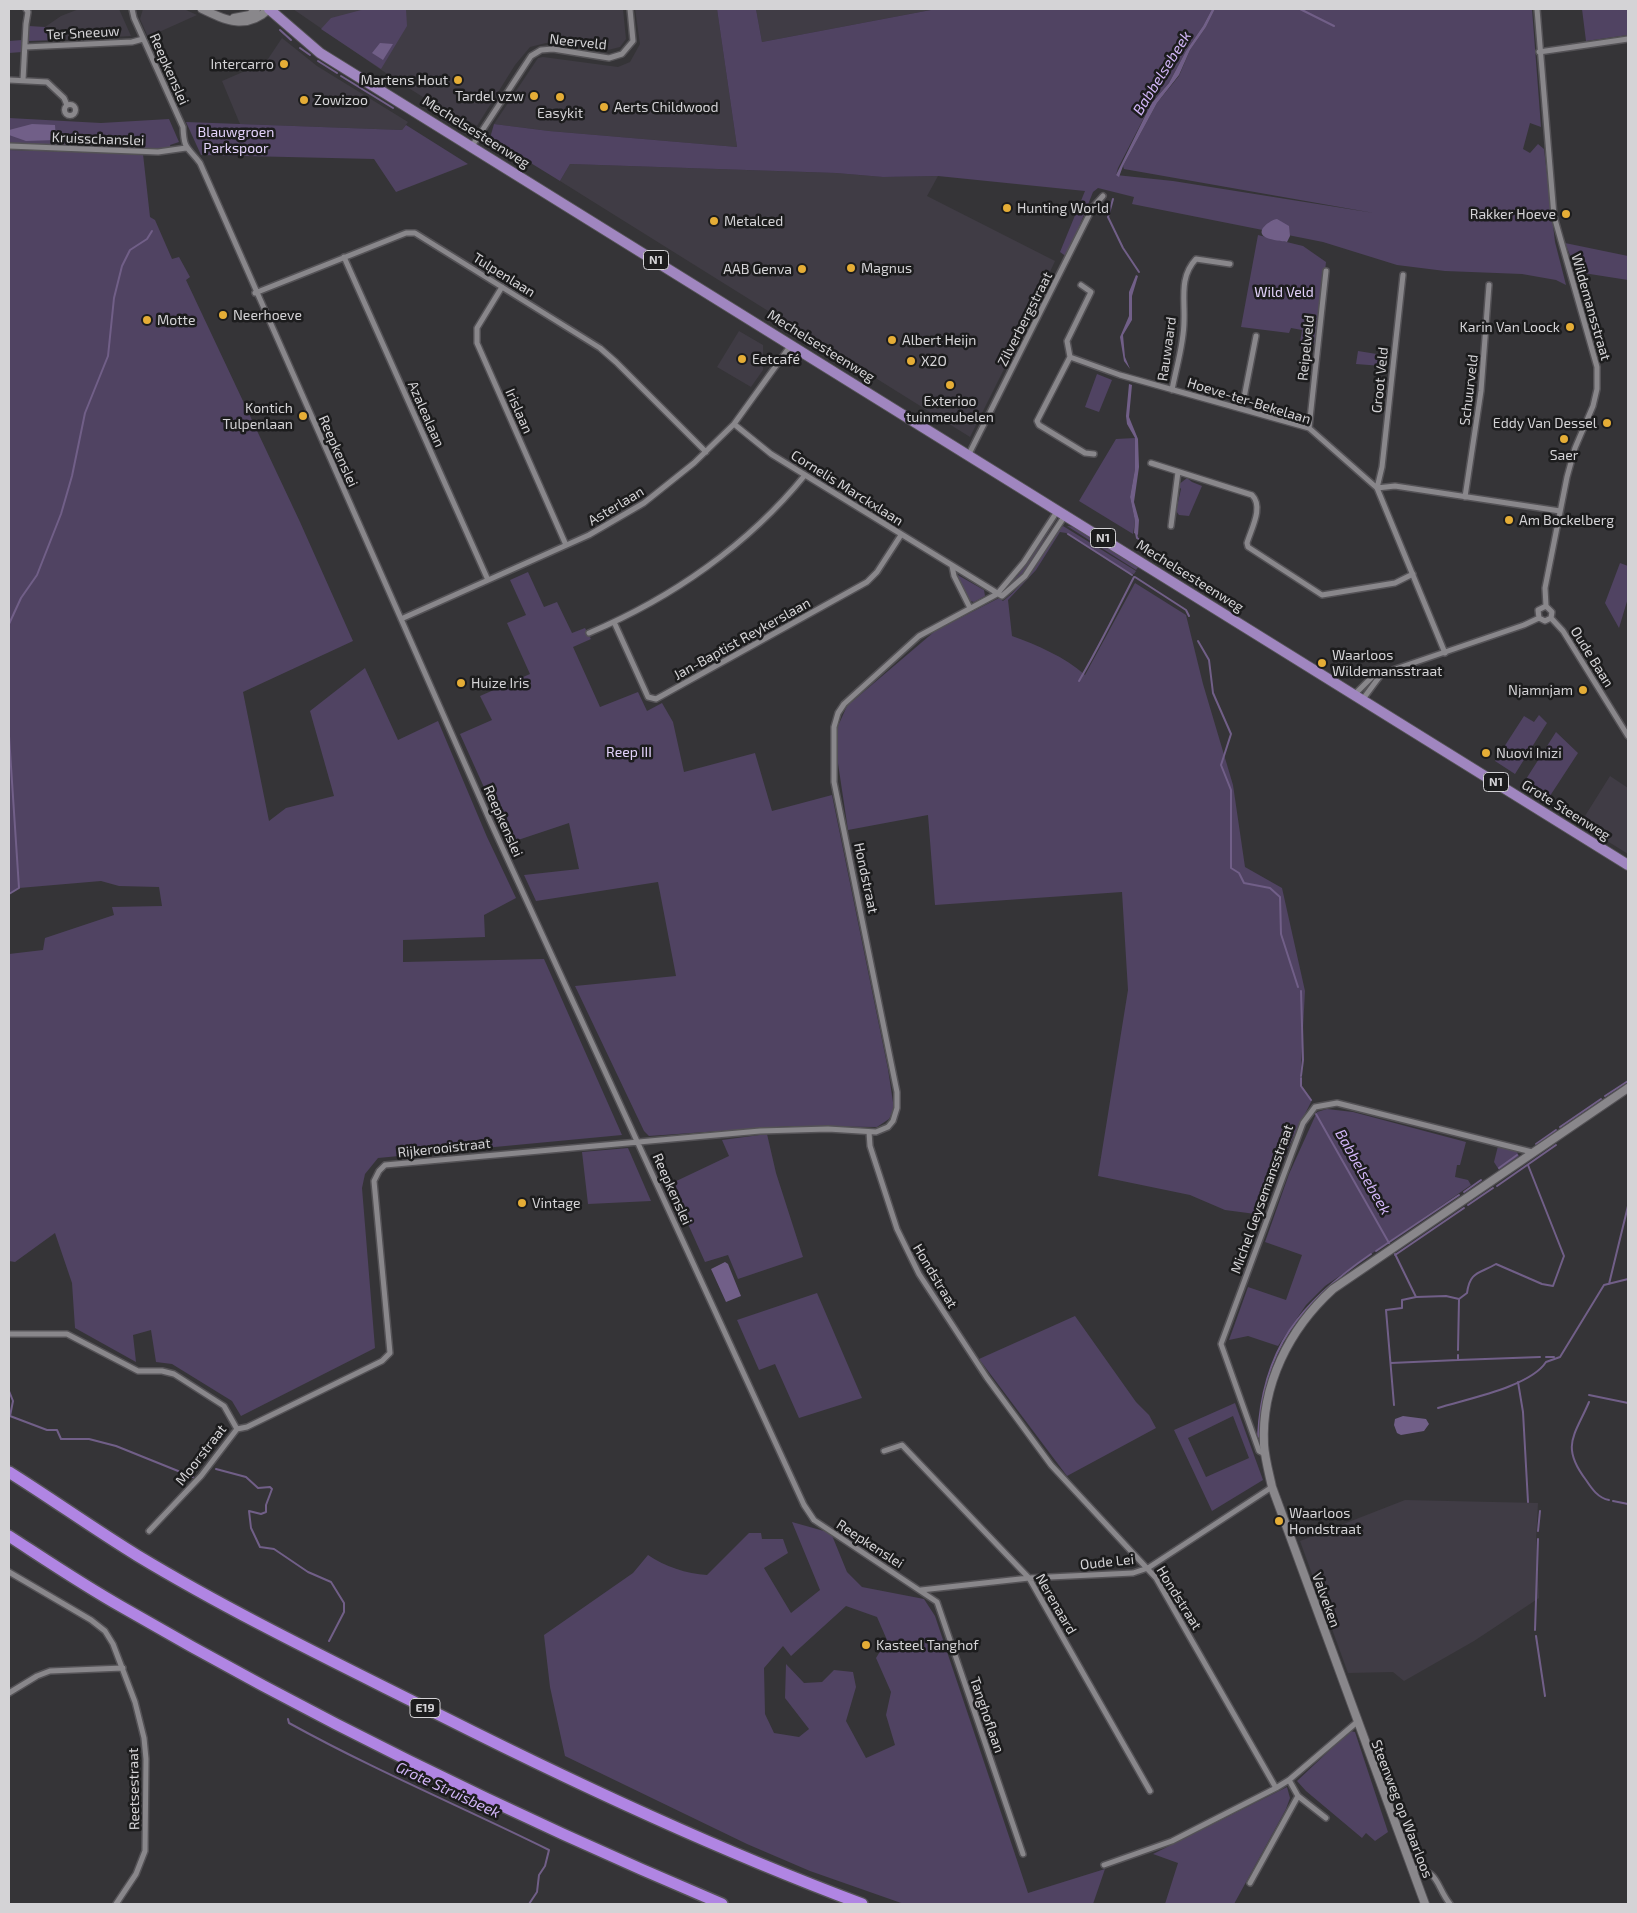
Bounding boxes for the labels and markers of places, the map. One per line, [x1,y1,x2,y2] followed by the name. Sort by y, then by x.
[210,56,274,72] place label: Intercarro
[278,58,290,70] marker: Intercarro
[361,72,448,88] place label: Martens Hout
[452,74,464,86] marker: Martens Hout
[455,88,524,104] place label: Tardel vzw
[528,90,540,102] marker: Tardel vzw
[554,91,566,103] marker: Easykit
[314,92,368,108] place label: Zowizoo
[298,94,310,106] marker: Zowizoo
[614,99,719,115] place label: Aerts Childwood
[598,101,610,113] marker: Aerts Childwood
[537,105,583,121] place label: Easykit
[1017,200,1109,216] place label: Hunting World
[1001,202,1013,214] marker: Hunting World
[1470,206,1556,222] place label: Rakker Hoeve
[1560,208,1572,220] marker: Rakker Hoeve
[724,213,783,229] place label: Metalced
[708,215,720,227] marker: Metalced
[861,260,912,276] place label: Magnus
[723,261,792,277] place label: AAB Genva
[845,262,857,274] marker: Magnus
[796,263,808,275] marker: AAB Genva
[233,307,302,323] place label: Neerhoeve
[217,309,229,321] marker: Neerhoeve
[157,312,195,328] place label: Motte
[141,314,153,326] marker: Motte
[1460,319,1560,335] place label: Karin Van Loock
[1564,321,1576,333] marker: Karin Van Loock
[902,332,976,348] place label: Albert Heijn
[886,334,898,346] marker: Albert Heijn
[752,351,800,367] place label: Eetcafé
[736,353,748,365] marker: Eetcafé
[921,353,947,369] place label: X2O
[905,355,917,367] marker: X2O
[944,379,956,391] marker: Exterioo tuinmeubelen
[906,393,994,426] place label: Exterioo tuinmeubelen
[223,400,293,432] place label: Kontich Tulpenlaan
[297,410,309,422] marker: Kontich Tulpenlaan
[1493,415,1597,431] place label: Eddy Van Dessel
[1601,417,1613,429] marker: Eddy Van Dessel
[1558,433,1570,445] marker: Saer
[1550,447,1578,463] place label: Saer
[1519,512,1614,528] place label: Am Bockelberg
[1503,514,1515,526] marker: Am Bockelberg
[1332,647,1442,680] place label: Waarloos Wildemansstraat
[1316,657,1328,669] marker: Waarloos Wildemansstraat
[471,675,529,691] place label: Huize Iris
[455,677,467,689] marker: Huize Iris
[1508,682,1573,698] place label: Njamnjam
[1577,684,1589,696] marker: Njamnjam
[1496,745,1562,761] place label: Nuovi Inizi
[1480,747,1492,759] marker: Nuovi Inizi
[532,1195,580,1211] place label: Vintage
[516,1197,528,1209] marker: Vintage
[1289,1505,1361,1538] place label: Waarloos Hondstraat
[1273,1515,1285,1527] marker: Waarloos Hondstraat
[876,1637,979,1653] place label: Kasteel Tanghof
[860,1639,872,1651] marker: Kasteel Tanghof

